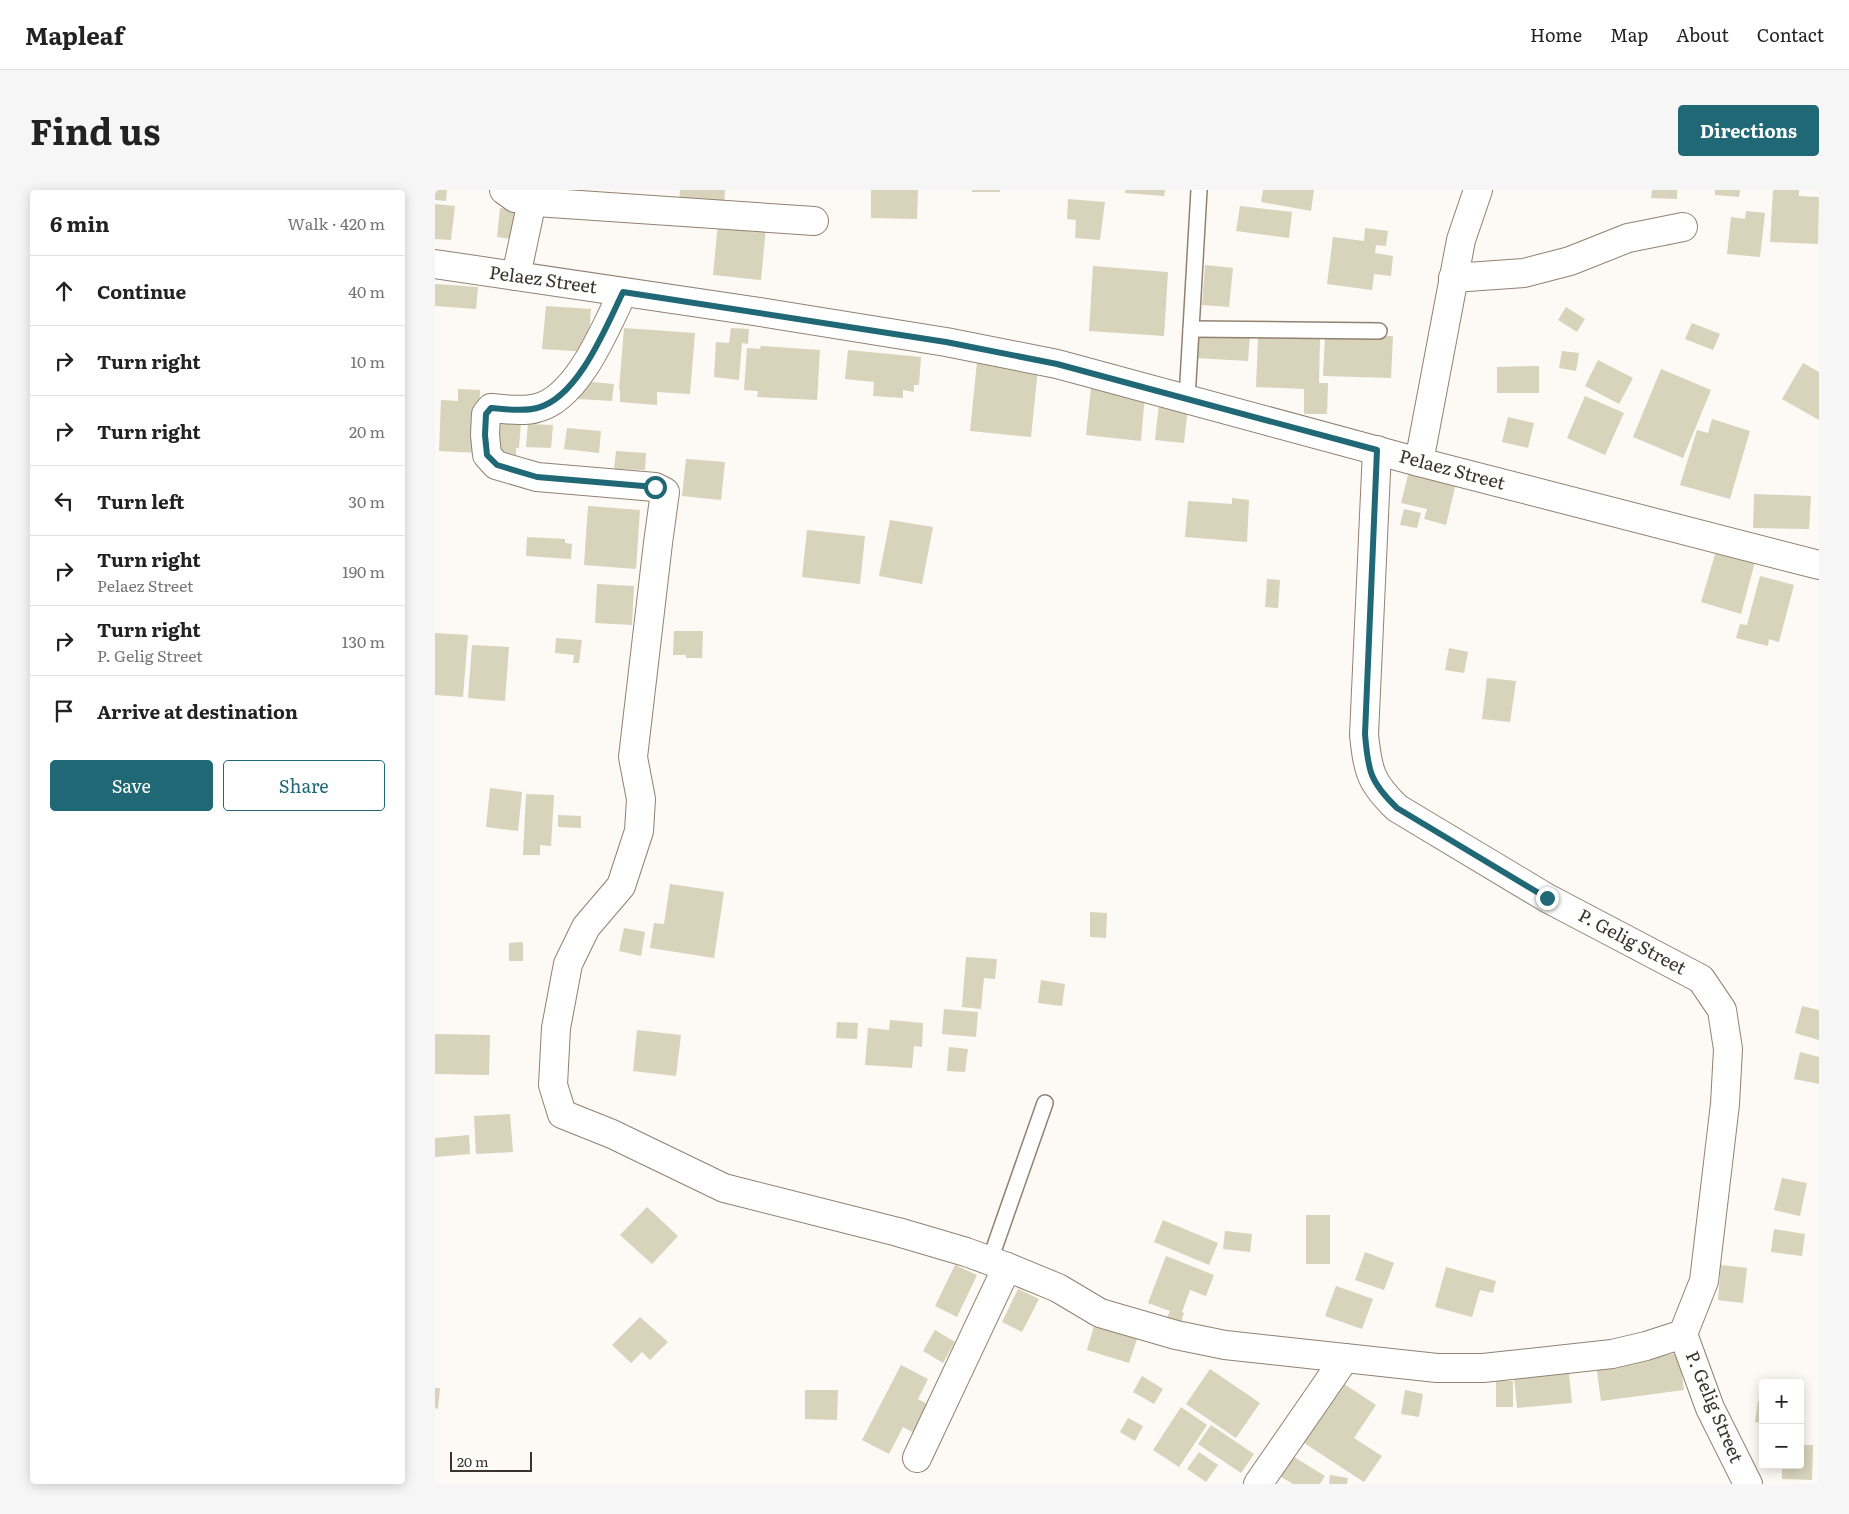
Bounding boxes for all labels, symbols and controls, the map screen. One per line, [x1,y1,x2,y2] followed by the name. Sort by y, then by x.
[25,17,124,52] text: Mapleaf
[1530,21,1582,48] text: Home
[1610,21,1648,48] text: Map
[1676,21,1729,48] text: About
[1757,21,1824,48] text: Contact
[30,104,160,156] text: Find us
[1678,105,1819,156] button: Directions
[50,207,110,238] text: 6 min
[287,211,385,235] text: Walk · 420 m
[488,258,600,300] street label: Pelaez Street
[50,277,78,305] icon: ahead
[97,277,186,305] text: Continue
[348,279,385,303] text: 40 m
[50,347,78,375] icon: right
[97,347,201,375] text: Turn right
[351,349,385,373] text: 10 m
[50,417,78,445] icon: right
[97,417,201,445] text: Turn right
[349,419,385,443] text: 20 m
[1396,441,1509,496] street label: Pelaez Street
[644,476,667,499] route start
[50,487,78,515] icon: left
[97,487,184,515] text: Turn left
[348,489,385,513] text: 30 m
[97,545,201,573] text: Turn right
[50,557,78,585] icon: right
[342,559,385,583] text: 190 m
[97,573,194,597] text: Pelaez Street
[97,615,201,643] text: Turn right
[50,627,78,655] icon: right
[342,629,385,653] text: 130 m
[97,643,203,667] text: P. Gelig Street
[50,697,78,725] icon: arrive
[97,697,298,725] text: Arrive at destination
[50,760,213,811] button: Save
[223,760,385,811] button: Share
[1536,887,1559,910] route end
[1574,901,1692,981] street label: P. Gelig Street
[1680,1346,1751,1467] street label: P. Gelig Street
[1759,1379,1804,1469] map controls
[1759,1379,1804,1424] button: +
[1759,1424,1804,1469] button: −
[450,1449,533,1472] scale bar
[457,1451,489,1471] text: 20 m

